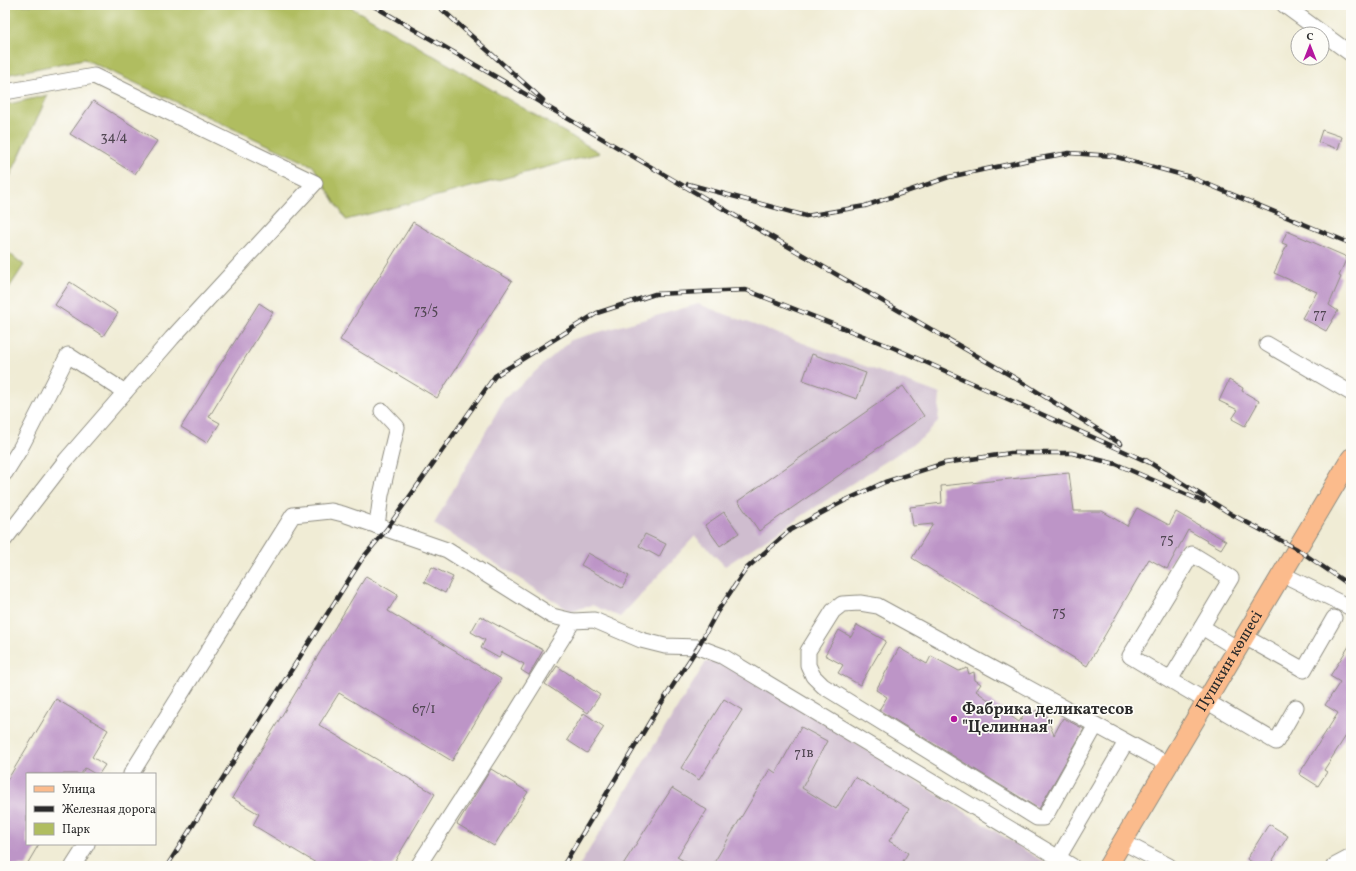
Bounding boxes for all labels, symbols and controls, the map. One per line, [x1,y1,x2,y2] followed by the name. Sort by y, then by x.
[1290,26,1330,66] north arrow
[1306,30,1314,45] text: С
[100,128,128,147] house number: 34/4
[414,301,438,320] house number: 73/5
[1313,305,1327,324] house number: 77
[1160,530,1174,549] house number: 75
[1052,603,1066,622] house number: 75
[1191,607,1269,716] street label: Пушкин көшесі
[962,699,1133,739] place label: Фабрика деликатесов "Целинная"
[412,700,436,719] house number: 67/1
[949,714,959,724] marker: Фабрика деликатесов "Целинная"
[794,744,814,763] house number: 71в
[26,773,156,845] legend
[62,782,95,798] text: Улица
[62,802,156,818] text: Железная дорога
[62,822,90,838] text: Парк

